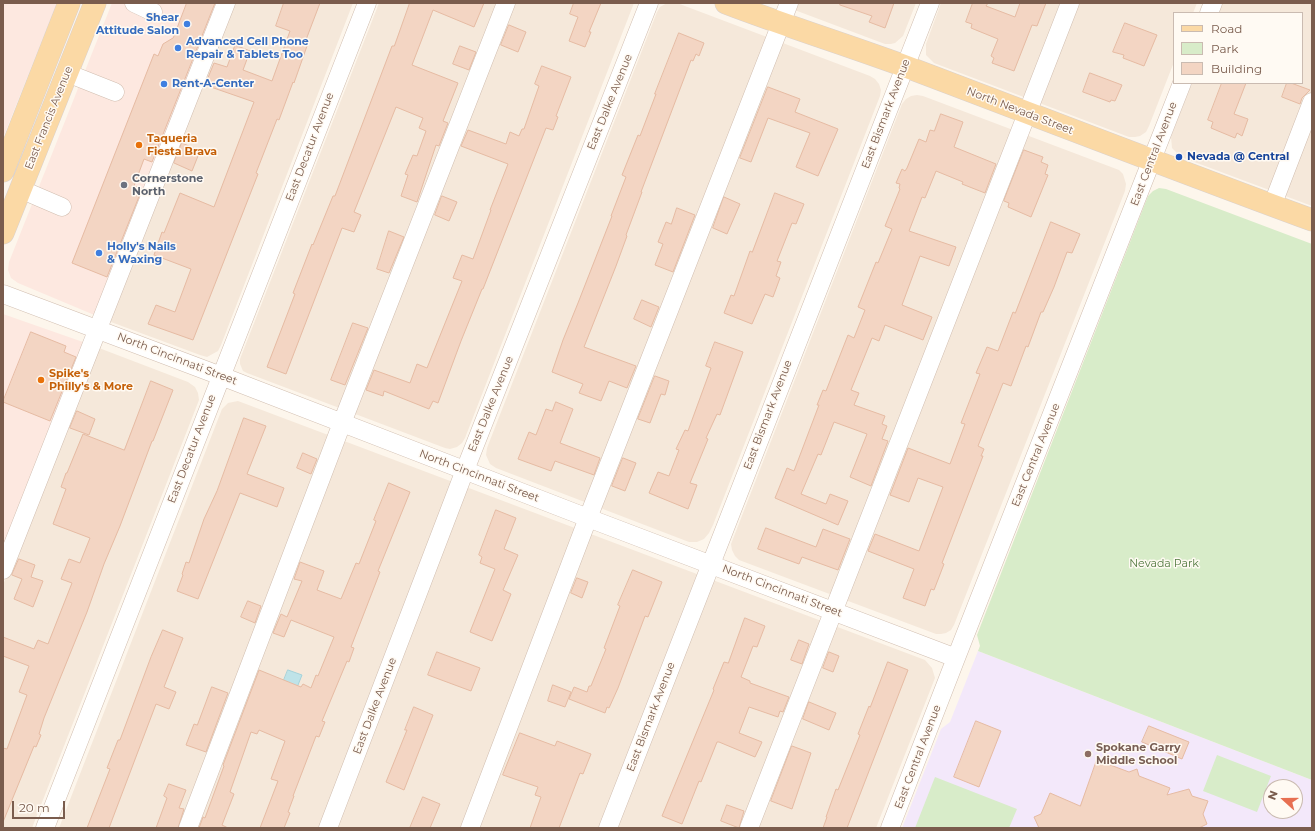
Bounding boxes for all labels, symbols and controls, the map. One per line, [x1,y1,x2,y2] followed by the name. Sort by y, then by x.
[96,11,179,37] place label: Shear Attitude Salon
[1173,12,1303,84] legend
[182,19,192,29] marker: Shear Attitude Salon
[1211,21,1242,36] text: Road
[186,35,309,61] place label: Advanced Cell Phone Repair & Tablets Too
[1211,41,1238,56] text: Park
[173,43,183,53] marker: Advanced Cell Phone Repair & Tablets Too
[585,52,635,152] street label: East Dalke Avenue
[859,57,913,171] street label: East Bismark Avenue
[1211,61,1262,76] text: Building
[22,65,76,171] street label: East Francis Avenue
[172,77,254,91] place label: Rent-A-Center
[159,79,169,89] marker: Rent-A-Center
[965,85,1075,137] street label: North Nevada Street
[283,91,337,203] street label: East Decatur Avenue
[1128,100,1180,208] street label: East Central Avenue
[147,132,217,158] place label: Taqueria Fiesta Brava
[134,140,144,150] marker: Taqueria Fiesta Brava
[1187,150,1289,164] place label: Nevada @ Central
[1174,152,1184,162] marker: Nevada @ Central
[132,172,203,198] place label: Cornerstone North
[119,180,129,190] marker: Cornerstone North
[107,240,176,266] place label: Holly's Nails & Waxing
[94,248,104,258] marker: Holly's Nails & Waxing
[115,330,239,388] street label: North Cincinnati Street
[466,354,516,454] street label: East Dalke Avenue
[741,358,795,472] street label: East Bismark Avenue
[49,367,133,393] place label: Spike's Philly's & More
[36,375,46,385] marker: Spike's Philly's & More
[165,393,219,505] street label: East Decatur Avenue
[1009,401,1063,509] street label: East Central Avenue
[417,447,541,505] street label: North Cincinnati Street
[1129,557,1199,571] park label: Nevada Park
[720,562,844,620] street label: North Cincinnati Street
[350,656,400,756] street label: East Dalke Avenue
[624,660,678,774] street label: East Bismark Avenue
[892,703,944,811] street label: East Central Avenue
[1096,741,1181,767] place label: Spokane Garry Middle School
[1083,749,1093,759] marker: Spokane Garry Middle School
[1263,779,1303,819] north arrow
[1265,788,1281,802] text: N
[14,793,67,819] scale bar
[19,800,50,815] text: 20 m

